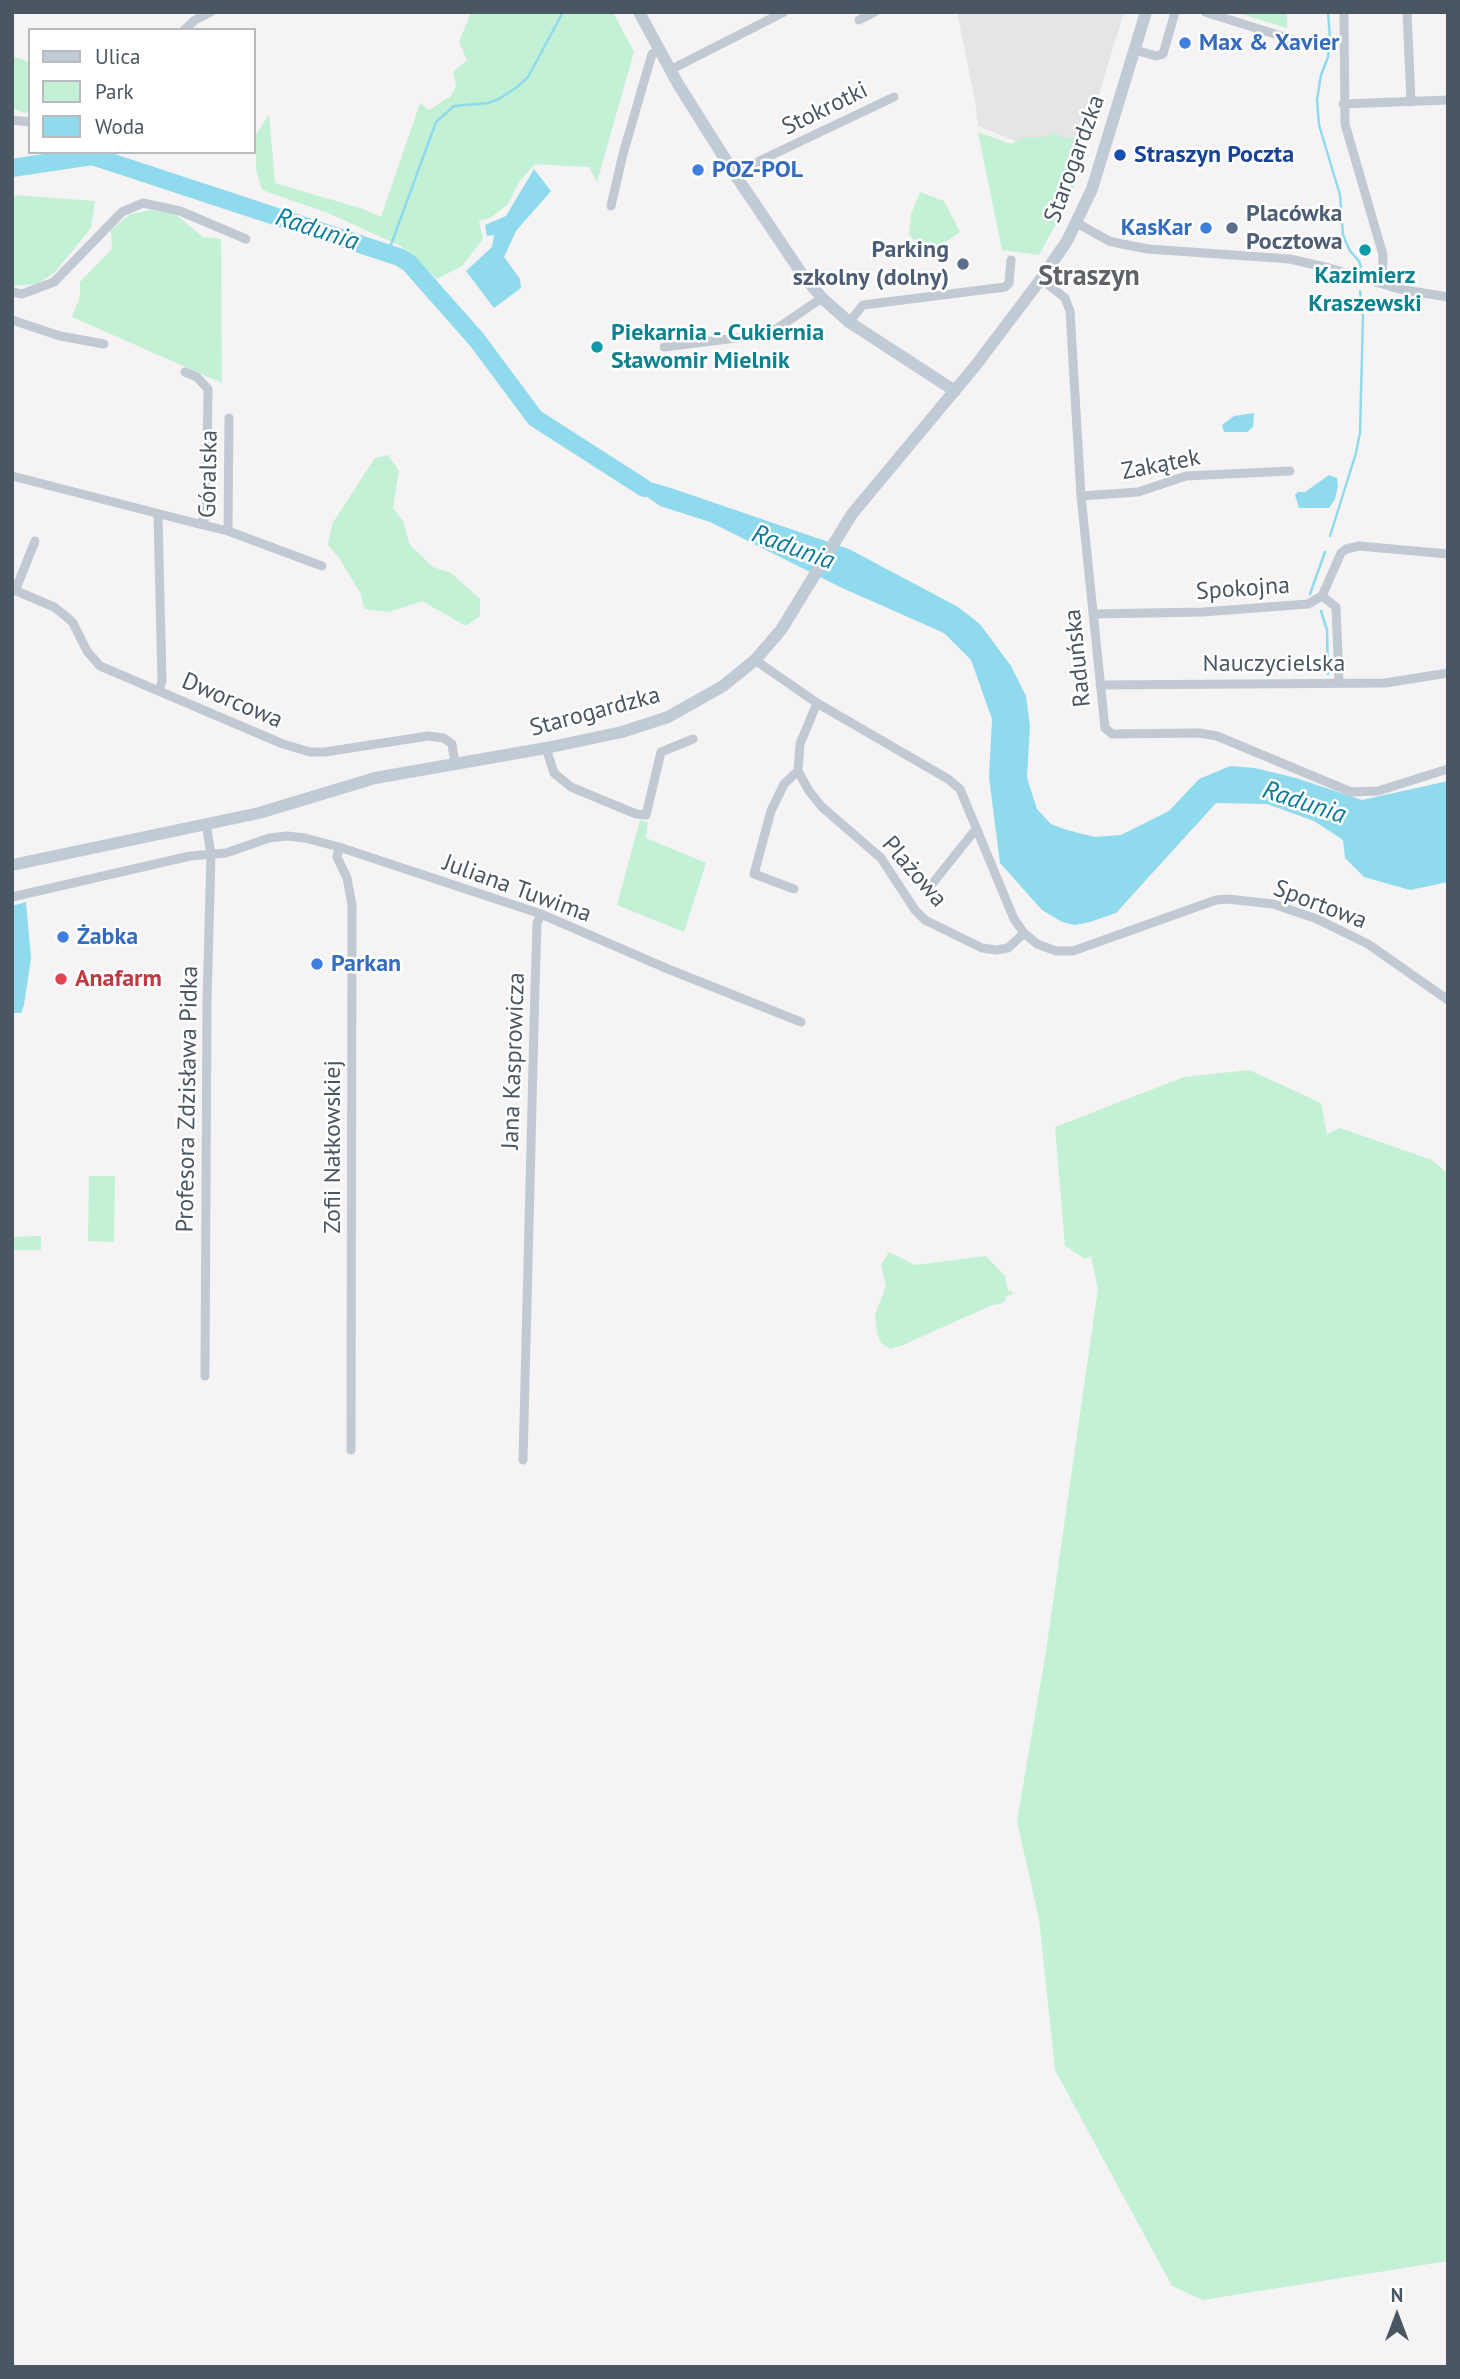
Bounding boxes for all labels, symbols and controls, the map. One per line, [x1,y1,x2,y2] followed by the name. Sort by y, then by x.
[28,28,256,154] legend
[1199,29,1340,57] place label: Max & Xavier
[1177,35,1193,51] marker: Max & Xavier
[95,43,140,70] text: Ulica
[777,76,873,142] street label: Stokrotki
[95,78,134,105] text: Park
[1039,91,1111,227] street label: Starogardzka
[95,113,144,140] text: Woda
[1134,141,1294,169] place label: Straszyn Poczta
[1112,147,1128,163] marker: Straszyn Poczta
[712,156,803,184] place label: POZ-POL
[690,162,706,178] marker: POZ-POL
[1246,200,1343,256] place label: Placówka Pocztowa
[271,202,363,258] water label: Radunia
[1121,214,1192,242] place label: KasKar
[1198,220,1214,236] marker: KasKar
[1224,220,1240,236] marker: Placówka Pocztowa
[793,236,949,292] place label: Parking szkolny (dolny)
[1357,242,1373,258] marker: Kazimierz Kraszewski
[955,256,971,272] marker: Parking szkolny (dolny)
[1038,260,1140,294] district label: Straszyn
[1308,262,1422,318] place label: Kazimierz Kraszewski
[611,319,824,375] place label: Piekarnia - Cukiernia Sławomir Mielnik
[589,339,605,355] marker: Piekarnia - Cukiernia Sławomir Mielnik
[194,430,224,518] street label: Góralska
[1119,443,1203,487] street label: Zakątek
[747,519,839,577] water label: Radunia
[1195,571,1291,607] street label: Spokojna
[1059,608,1097,708] street label: Raduńska
[1203,650,1345,678] street label: Nauczycielska
[177,667,287,735] street label: Dworcowa
[527,681,663,743] street label: Starogardzka
[1258,775,1350,831] water label: Radunia
[875,831,953,913] street label: Plażowa
[439,849,595,929] street label: Juliana Tuwima
[1269,874,1371,936] street label: Sportowa
[77,923,138,951] place label: Żabka
[55,929,71,945] marker: Żabka
[331,950,401,978] place label: Parkan
[309,956,325,972] marker: Parkan
[75,965,162,993] place label: Anafarm
[171,965,205,1233] street label: Profesora Zdzisława Pidka
[53,971,69,987] marker: Anafarm
[497,972,531,1150] street label: Jana Kasprowicza
[319,1060,347,1234] street label: Zofii Nałkowskiej
[1362,2281,1432,2351] north arrow
[1391,2283,1403,2307] text: N

